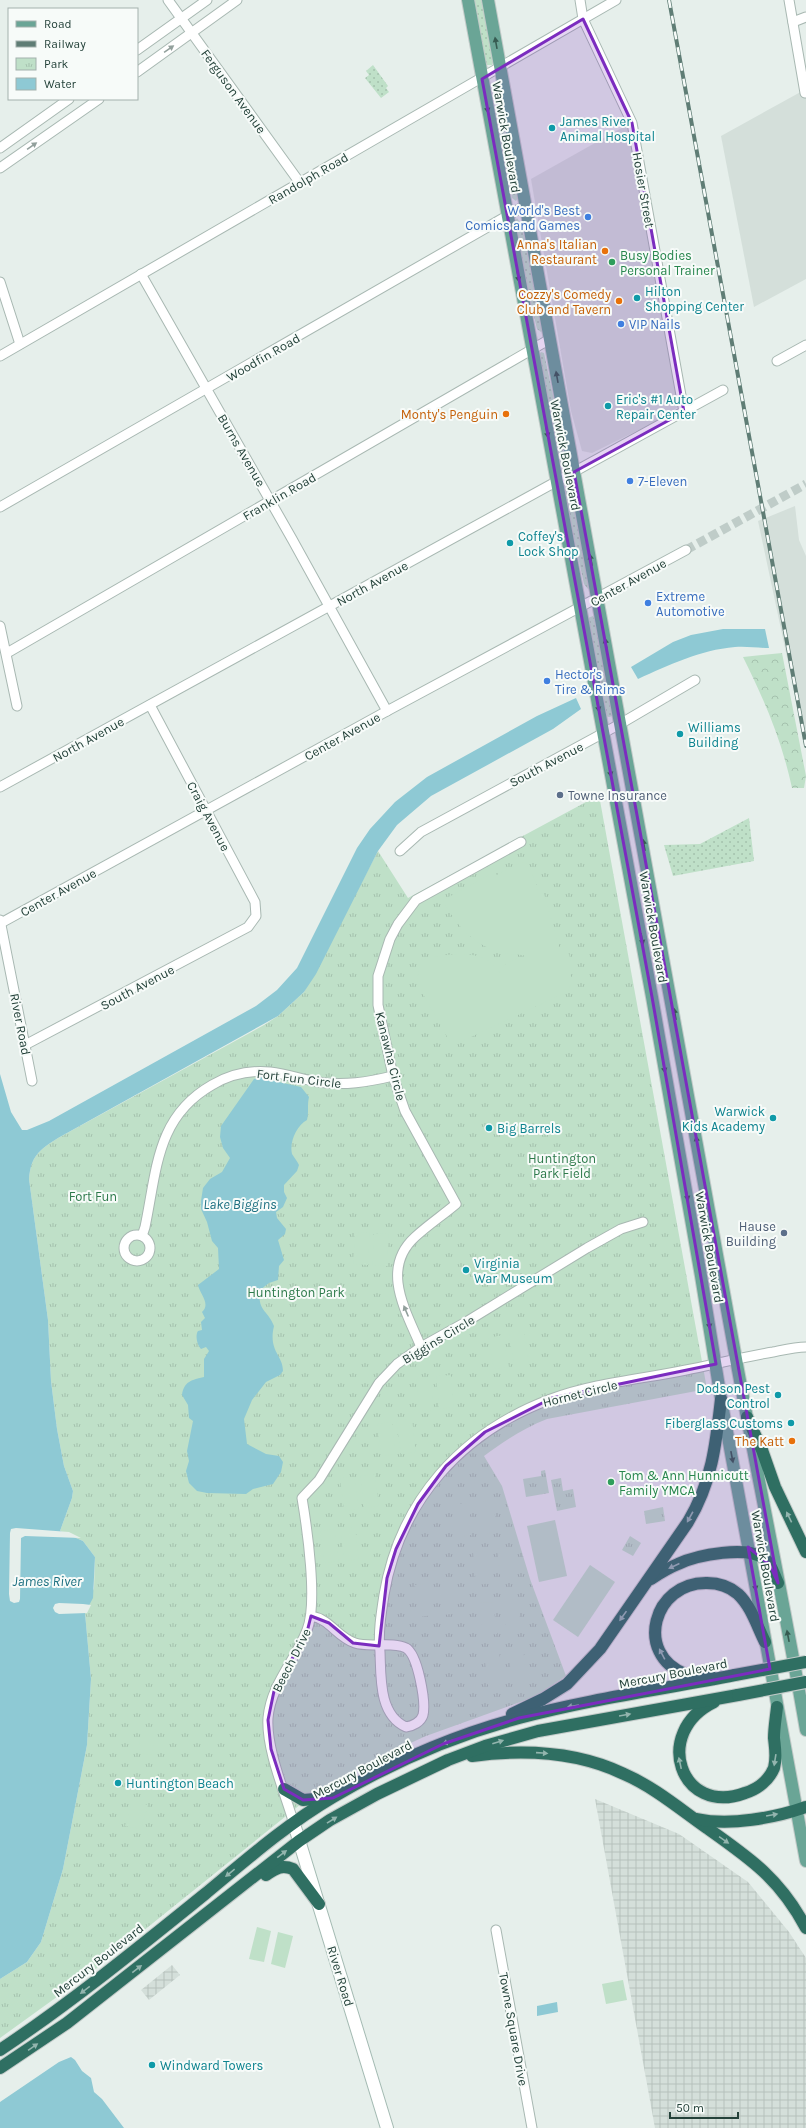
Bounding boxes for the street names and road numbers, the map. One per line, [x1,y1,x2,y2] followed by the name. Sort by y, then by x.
[198,46,269,137] street label: Ferguson Avenue
[489,80,524,194] street label: Warwick Boulevard
[266,149,351,207] street label: Randolph Road
[629,151,658,229] street label: Hosier Street
[224,330,303,385] street label: Woodfin Road
[547,398,584,512] street label: Warwick Boulevard
[215,411,269,489] street label: Burns Avenue
[240,469,319,523] street label: Franklin Road
[588,555,669,610] street label: Center Avenue
[334,558,411,609] street label: North Avenue
[302,709,383,764] street label: Center Avenue
[50,714,127,765] street label: North Avenue
[507,739,586,790] street label: South Avenue
[184,779,233,854] street label: Craig Avenue
[18,865,99,920] street label: Center Avenue
[636,870,671,984] street label: Warwick Boulevard
[98,962,177,1013] street label: South Avenue
[7,992,34,1056] street label: River Road
[372,1010,409,1102] street label: Kanawha Circle
[256,1066,342,1091] street label: Fort Fun Circle
[692,1190,727,1304] street label: Warwick Boulevard
[399,1312,477,1367] street label: Biggins Circle
[541,1377,619,1410] street label: Hornet Circle
[748,1509,783,1623] street label: Warwick Boulevard
[269,1626,314,1695] street label: Beech Drive
[618,1656,729,1691] street label: Mercury Boulevard
[310,1737,414,1802] street label: Mercury Boulevard
[50,1921,146,2000] street label: Mercury Boulevard
[324,1944,357,2008] street label: River Road
[495,1971,531,2087] street label: Towne Square Drive

